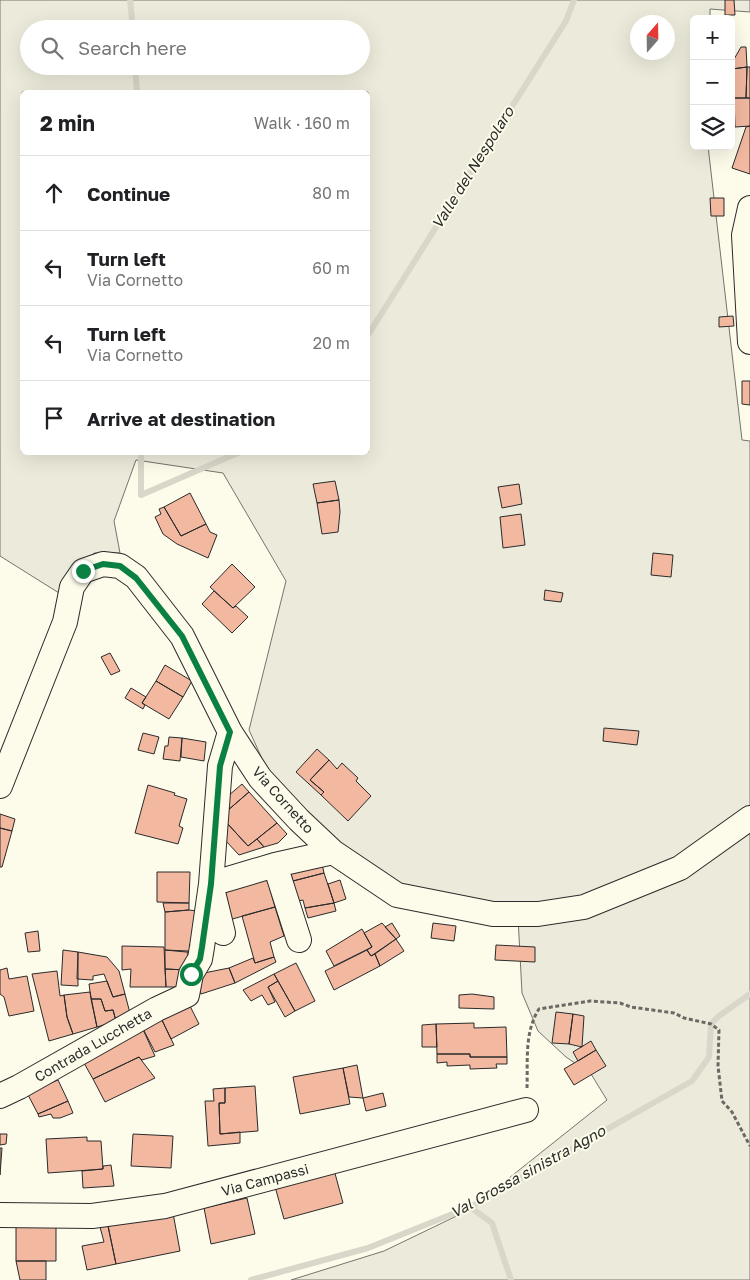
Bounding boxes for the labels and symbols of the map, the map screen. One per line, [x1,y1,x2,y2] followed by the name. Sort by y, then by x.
[630,15,675,60] north arrow
[427,102,517,232] water label: Valle del Nespolaro
[72,560,95,583] route end
[249,763,318,837] street label: Via Cornetto
[180,963,203,986] route start
[31,1004,154,1085] street label: Contrada Lucchetta
[447,1121,609,1222] water label: Val Grossa sinistra Agno
[219,1160,310,1199] street label: Via Campassi

